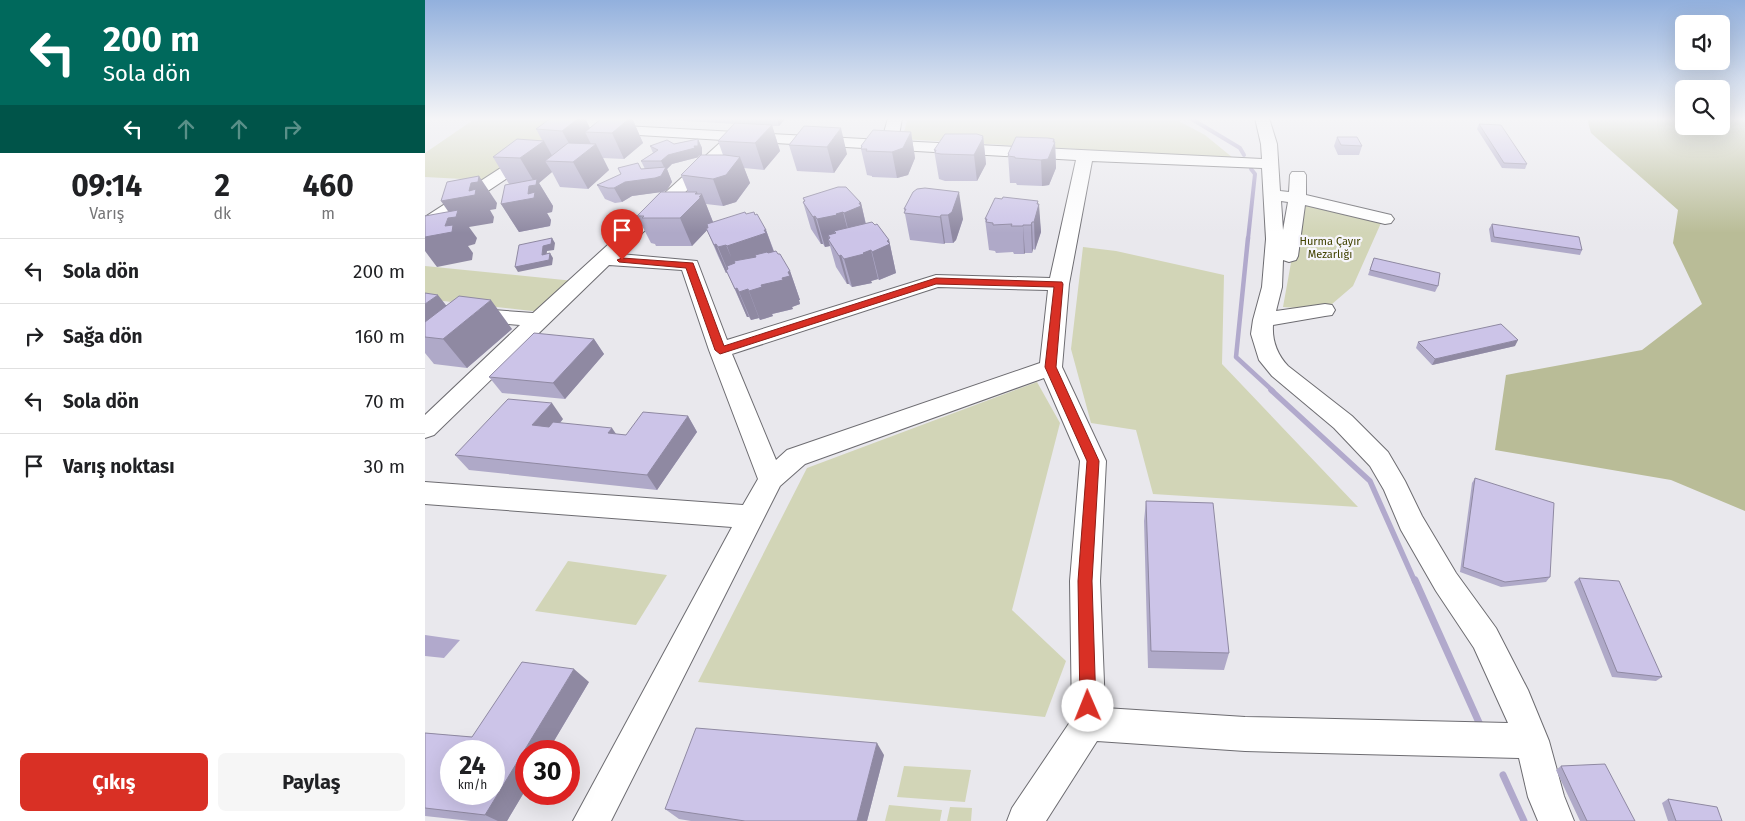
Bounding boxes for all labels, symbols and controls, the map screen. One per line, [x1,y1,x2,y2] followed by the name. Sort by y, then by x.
[1675,15,1730,135] map controls
[1675,15,1730,70] button: sound
[103,18,200,60] text: 200 m
[20,20,85,85] icon: left
[103,60,191,87] text: Sola dön
[1675,80,1730,135] button: search
[119,115,147,143] icon: left
[172,115,200,143] icon: ahead
[225,115,253,143] icon: ahead
[278,115,306,143] icon: right
[71,168,142,204] text: 09:14
[215,168,230,204] text: 2
[302,168,354,204] text: 460
[89,204,124,223] text: Varış
[213,204,231,223] text: dk
[321,204,335,223] text: m
[601,209,643,260] pin
[608,216,636,244] icon: arrive
[1299,235,1361,261] park label: Hurma Çayır Mezarlığı
[20,257,48,285] icon: left
[63,260,139,283] text: Sola dön
[353,260,405,283] text: 200 m
[20,322,48,350] icon: right
[63,325,143,348] text: Sağa dön
[355,325,405,348] text: 160 m
[20,387,48,415] icon: left
[63,390,139,413] text: Sola dön
[365,390,405,413] text: 70 m
[20,452,48,480] icon: arrive
[63,455,175,478] text: Varış noktası
[364,455,405,478] text: 30 m
[1061,679,1113,731] position arrow
[515,740,580,805] speed limit sign: 30
[459,751,486,781] text: 24
[20,753,208,811] button: Çıkış
[218,753,405,811] button: Paylaş
[458,778,487,792] text: km/h

